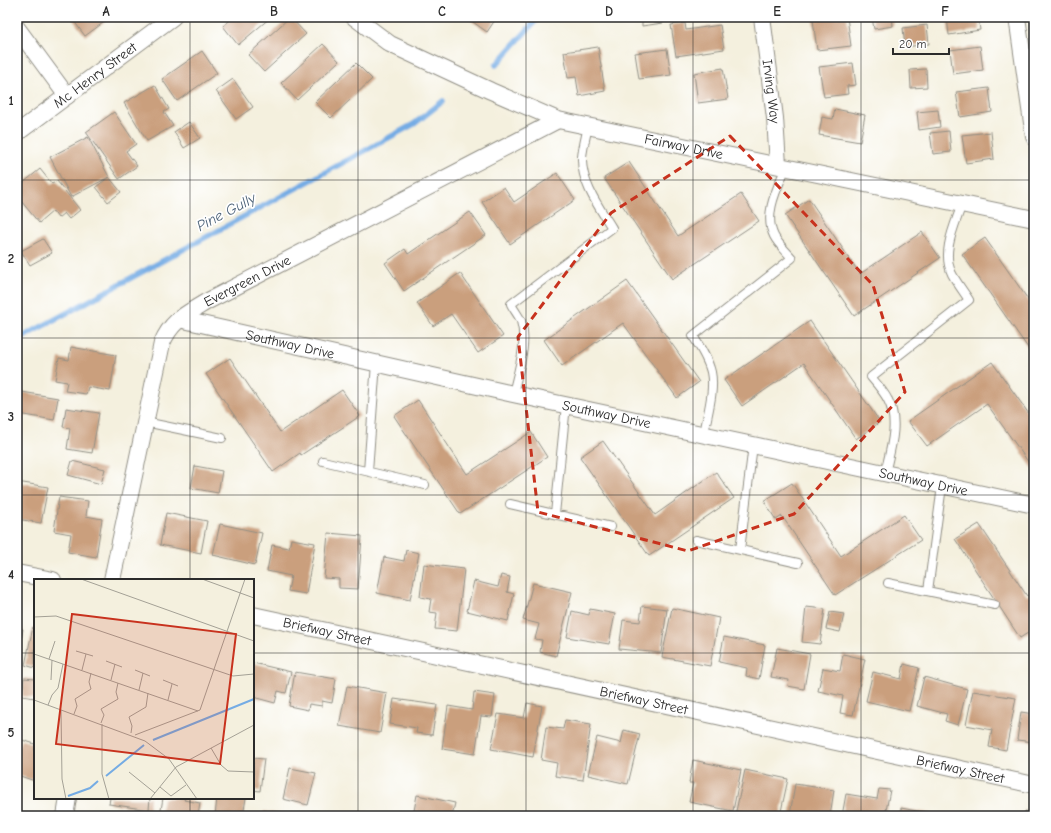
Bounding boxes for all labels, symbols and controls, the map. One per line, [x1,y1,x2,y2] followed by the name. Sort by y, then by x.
[102,4,110,19] text: A
[270,4,278,19] text: B
[438,4,446,19] text: C
[605,4,613,19] text: D
[773,4,781,19] text: E
[941,4,949,19] text: F
[893,30,949,56] scale bar
[899,37,927,51] text: 20 m
[50,38,141,112] street label: Mc Henry Street
[759,58,784,125] street label: Irving Way
[8,93,14,108] text: 1
[643,130,725,163] street label: Fairway Drive
[193,188,260,235] water label: Pine Gully
[8,251,14,266] text: 2
[201,251,293,310] street label: Evergreen Drive
[244,326,336,362] street label: Southway Drive
[561,396,653,432] street label: Southway Drive
[8,409,14,424] text: 3
[878,464,969,499] street label: Southway Drive
[8,567,14,582] text: 4
[34,579,254,799] inset map
[282,613,374,649] street label: Briefway Street
[598,682,690,718] street label: Briefway Street
[8,725,15,740] text: 5
[915,751,1007,787] street label: Briefway Street

